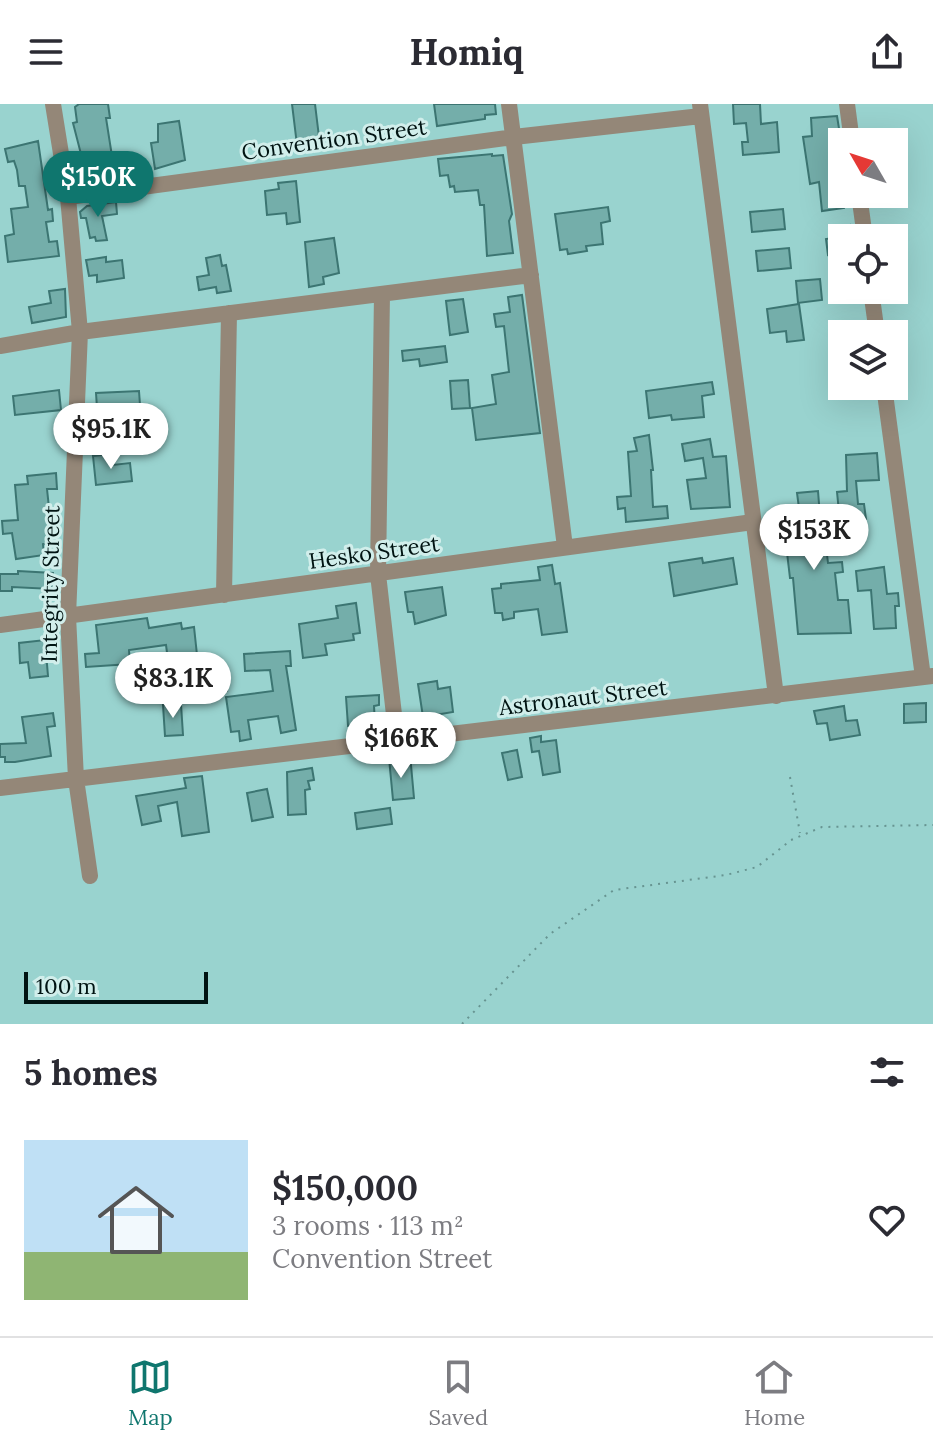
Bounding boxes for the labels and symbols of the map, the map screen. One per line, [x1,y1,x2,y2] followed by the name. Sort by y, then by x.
[240,112,429,166] street label: Convention Street
[828,128,908,208] north arrow
[42,151,154,219] pin: $150K
[46,403,176,471] pin: $95.1K
[758,504,870,572] pin: $153K
[35,505,65,663] street label: Integrity Street
[307,529,442,575] street label: Hesko Street
[108,652,238,720] pin: $83.1K
[496,673,669,721] street label: Astronaut Street
[345,712,457,780] pin: $166K
[24,968,208,1004] scale bar

